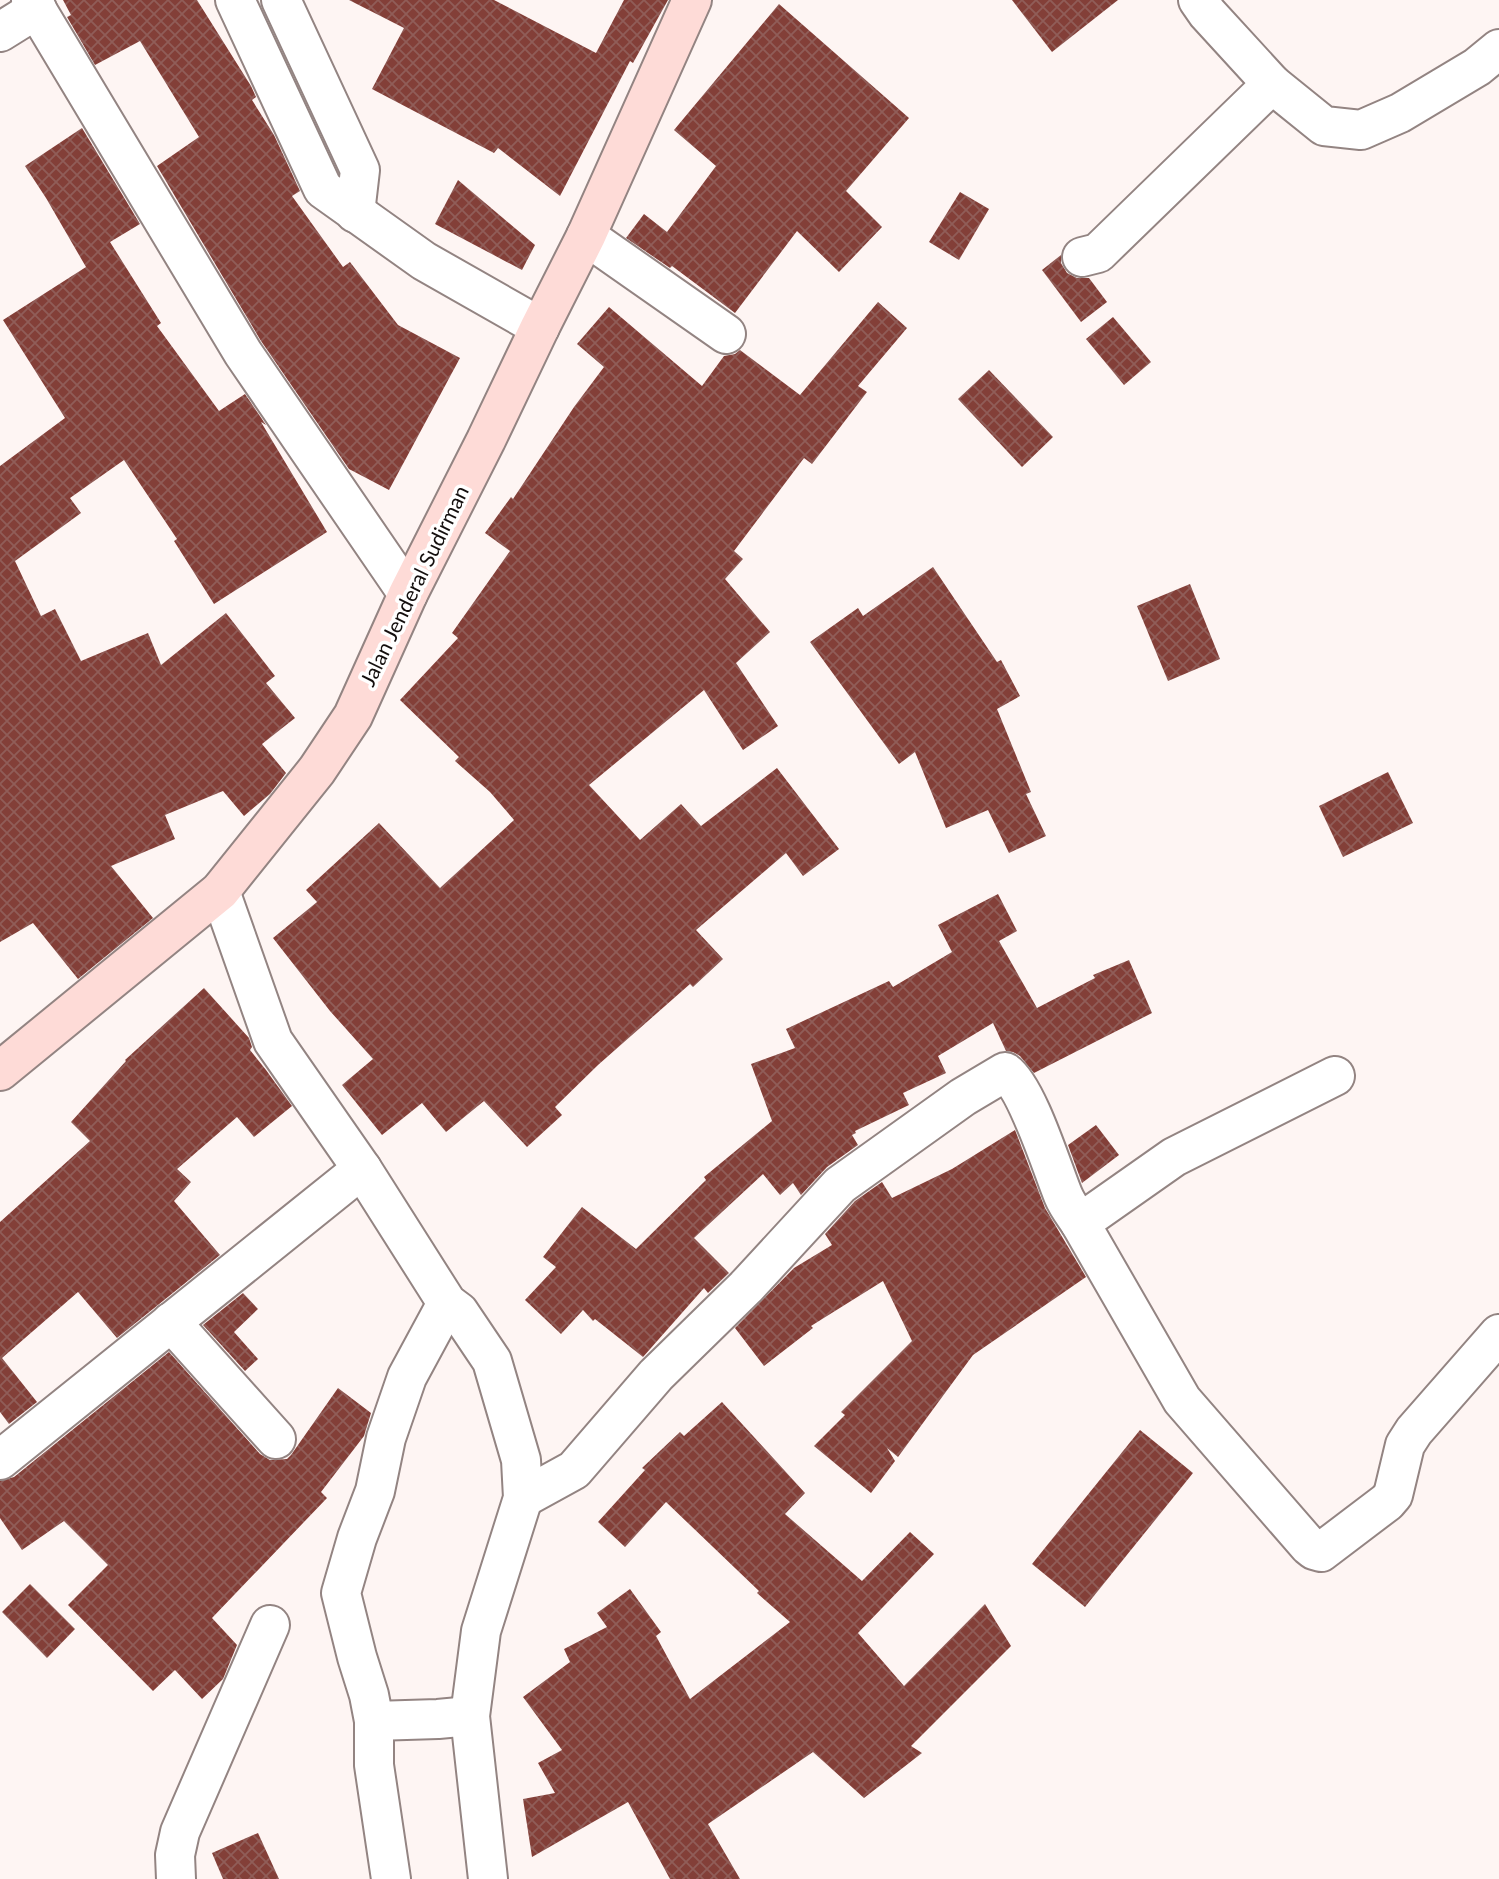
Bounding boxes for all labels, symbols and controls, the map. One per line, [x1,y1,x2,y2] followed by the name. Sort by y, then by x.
[354,481,473,690] street label: Jalan Jenderal Sudirman

